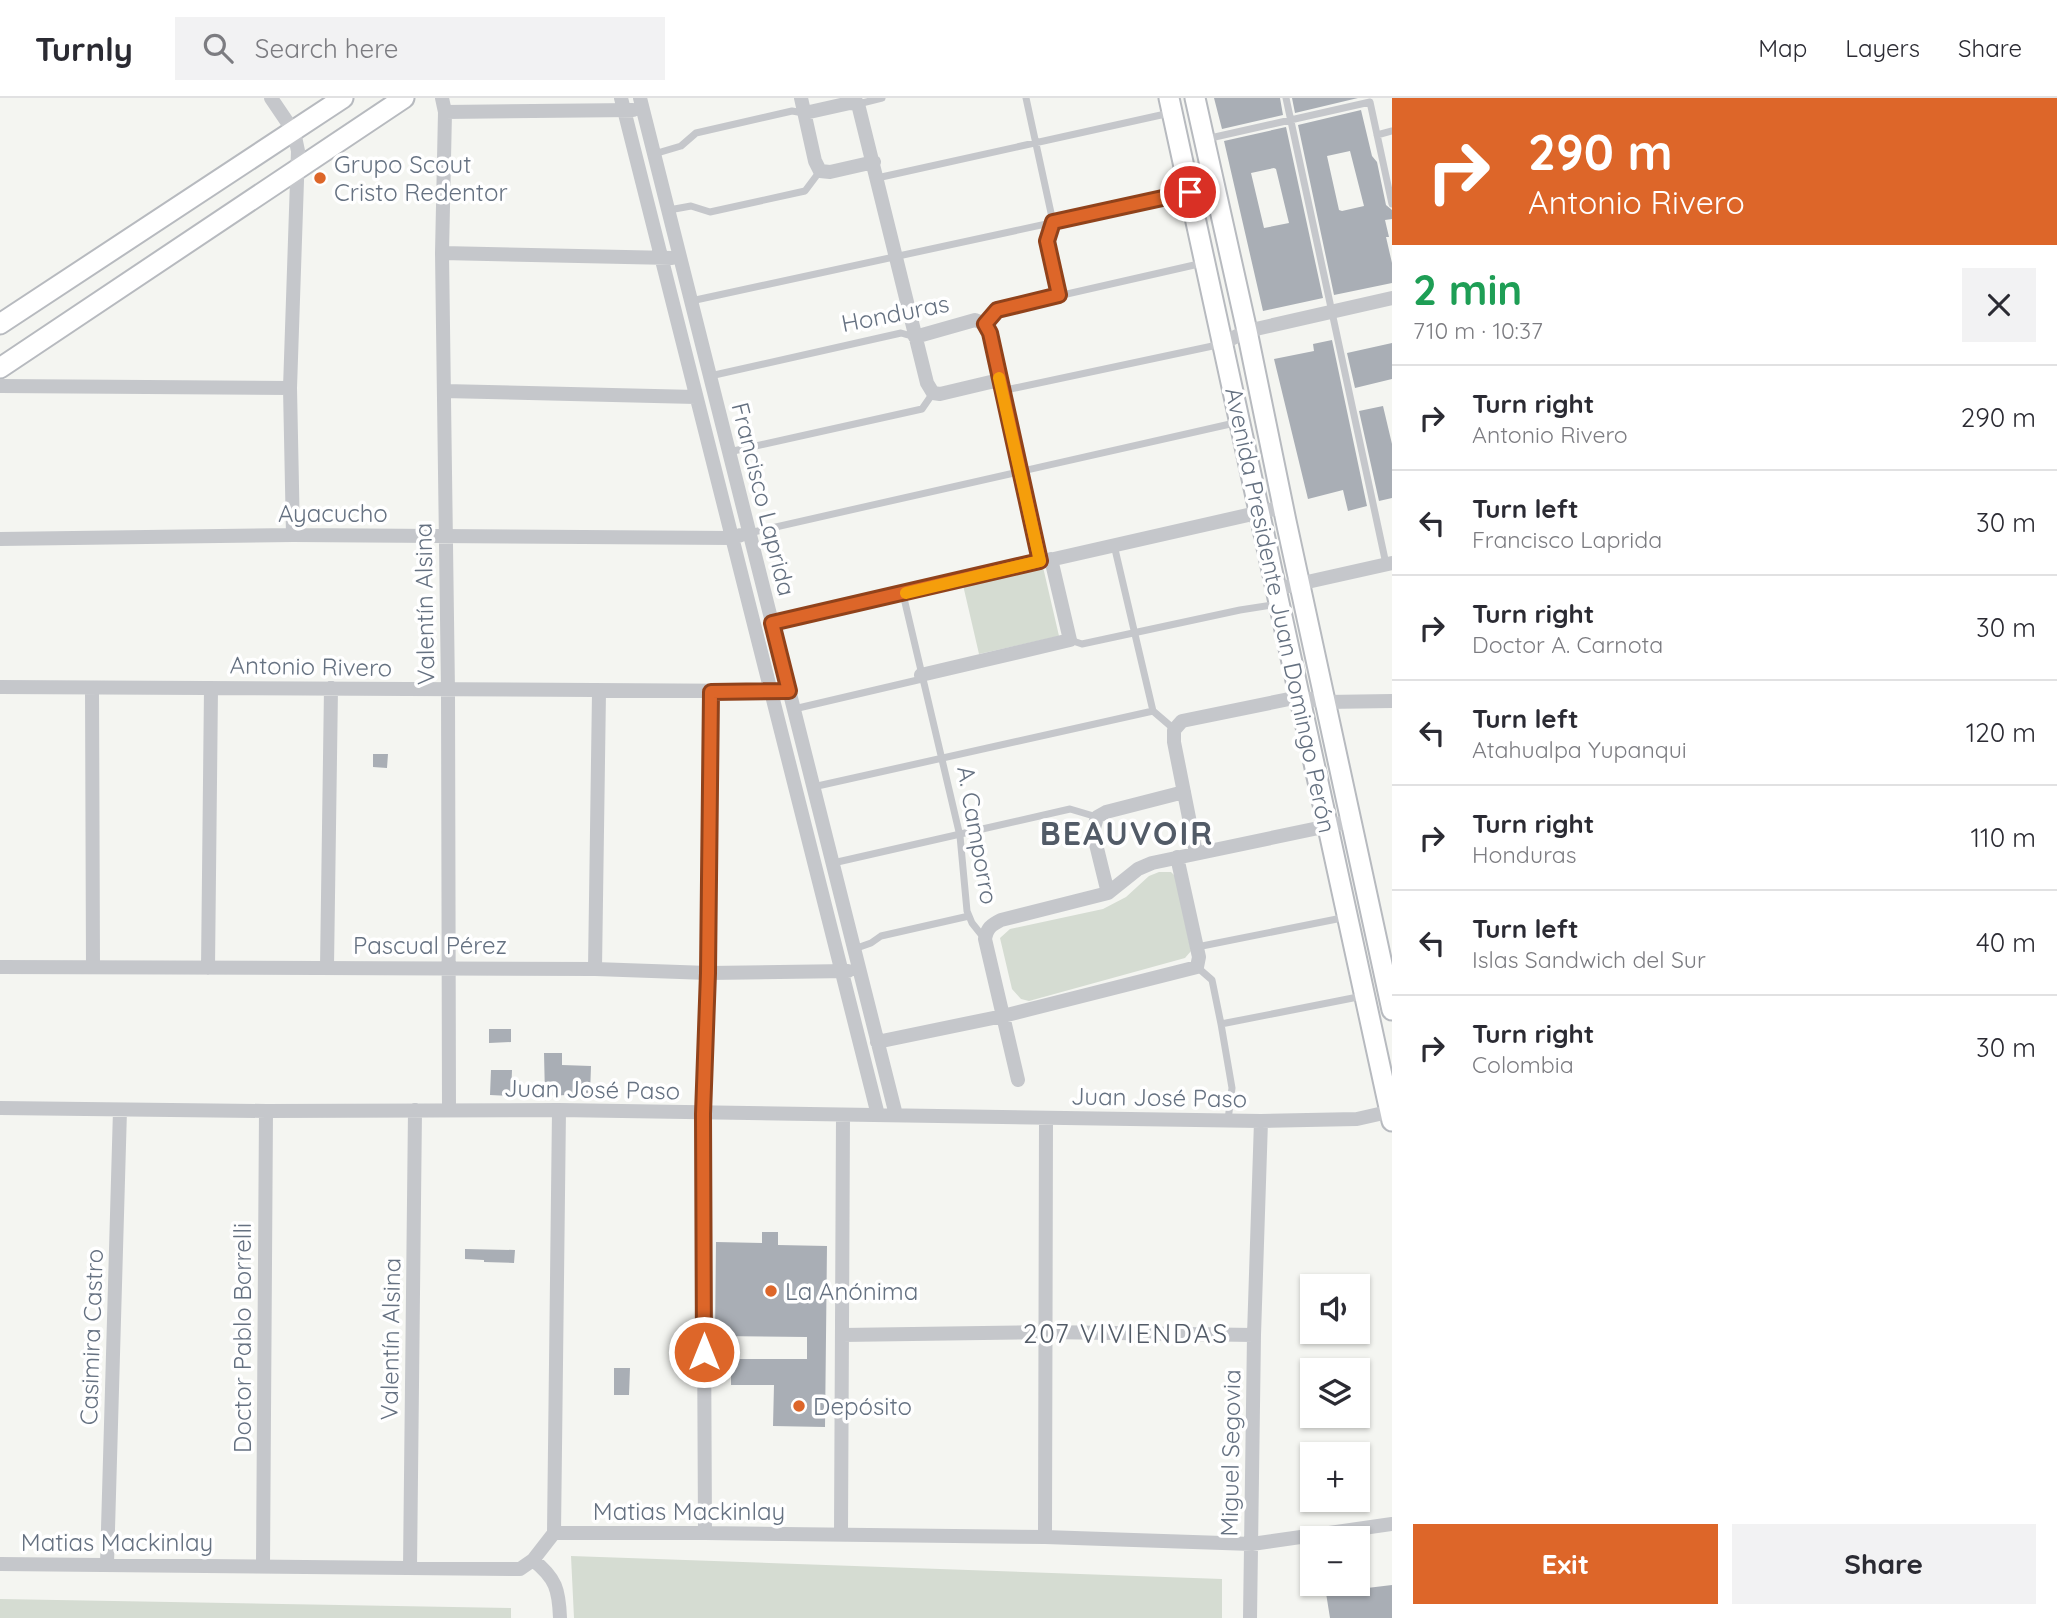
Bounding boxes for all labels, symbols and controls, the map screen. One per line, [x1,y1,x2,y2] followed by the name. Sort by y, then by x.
[175,17,665,80] search box
[35,28,133,69] text: Turnly
[199,29,237,67] icon: search
[255,32,398,65] text: Search here
[1758,33,1807,63] text: Map
[1845,33,1920,63] text: Layers
[1958,33,2022,63] text: Share
[1528,121,1673,182] text: 290 m
[1413,126,1504,217] icon: right
[334,149,508,207] place label: Grupo Scout Cristo Redentor
[1160,162,1220,222] pin
[312,170,328,186] marker: Grupo Scout Cristo Redentor
[1171,173,1209,211] icon: arrive
[1528,182,1745,222] text: Antonio Rivero
[1413,263,1522,316] text: 2 min
[1962,268,2036,342] button: close
[839,288,951,338] street label: Honduras
[1413,316,1543,345] text: 710 m · 10:37
[1219,385,1343,835] street label: Avenida Presidente Juan Domingo Perón
[1472,387,1594,420] text: Turn right
[725,399,803,599] street label: Francisco Laprida
[1413,399,1451,437] icon: right
[1961,401,2036,434] text: 290 m
[1472,420,1628,449] text: Antonio Rivero
[1472,492,1579,525] text: Turn left
[278,498,388,528] street label: Ayacucho
[1413,504,1451,542] icon: left
[1976,506,2036,539] text: 30 m
[408,523,440,685] street label: Valentín Alsina
[1472,525,1662,554] text: Francisco Laprida
[1472,597,1594,630] text: Turn right
[1413,609,1451,647] icon: right
[1976,611,2036,644] text: 30 m
[1472,630,1663,659] text: Doctor A. Carnota
[229,650,393,682] street label: Antonio Rivero
[1472,702,1579,735] text: Turn left
[1413,714,1451,752] icon: left
[1966,716,2036,749] text: 120 m
[1472,735,1687,764] text: Atahualpa Yupanqui
[951,763,1005,907] street label: A. Camporro
[1472,807,1594,840] text: Turn right
[1040,813,1214,853] district label: BEAUVOIR
[1413,819,1451,857] icon: right
[1970,821,2036,854] text: 110 m
[1472,840,1576,869] text: Honduras
[1472,912,1579,945] text: Turn left
[1413,924,1451,962] icon: left
[1976,926,2036,959] text: 40 m
[353,930,507,960] street label: Pascual Pérez
[1472,945,1706,974] text: Islas Sandwich del Sur
[1472,1017,1594,1050] text: Turn right
[1413,1029,1451,1067] icon: right
[1976,1031,2036,1064] text: 30 m
[1472,1050,1574,1079] text: Colombia
[504,1072,680,1106] street label: Juan José Paso
[1071,1080,1247,1114] street label: Juan José Paso
[227,1223,257,1453] street label: Doctor Pablo Borrelli
[73,1248,109,1426] street label: Casimira Castro
[374,1258,406,1420] street label: Valentín Alsina
[1300,1274,1370,1596] map controls
[1300,1274,1370,1344] button: sound
[785,1276,918,1306] place label: La Anónima
[763,1283,779,1299] marker: La Anónima
[667,1315,741,1389] position arrow
[1023,1317,1229,1350] district label: 207 VIVIENDAS
[1300,1358,1370,1428] button: layers
[1214,1369,1246,1537] street label: Miguel Segovia
[813,1391,912,1421] place label: Depósito
[791,1398,807,1414] marker: Depósito
[1300,1442,1370,1512] button: +
[593,1496,785,1526] street label: Matias Mackinlay
[1413,1524,1718,1604] button: Exit
[1732,1524,2036,1604] button: Share
[1300,1526,1370,1596] button: −
[21,1527,213,1557] street label: Matias Mackinlay

